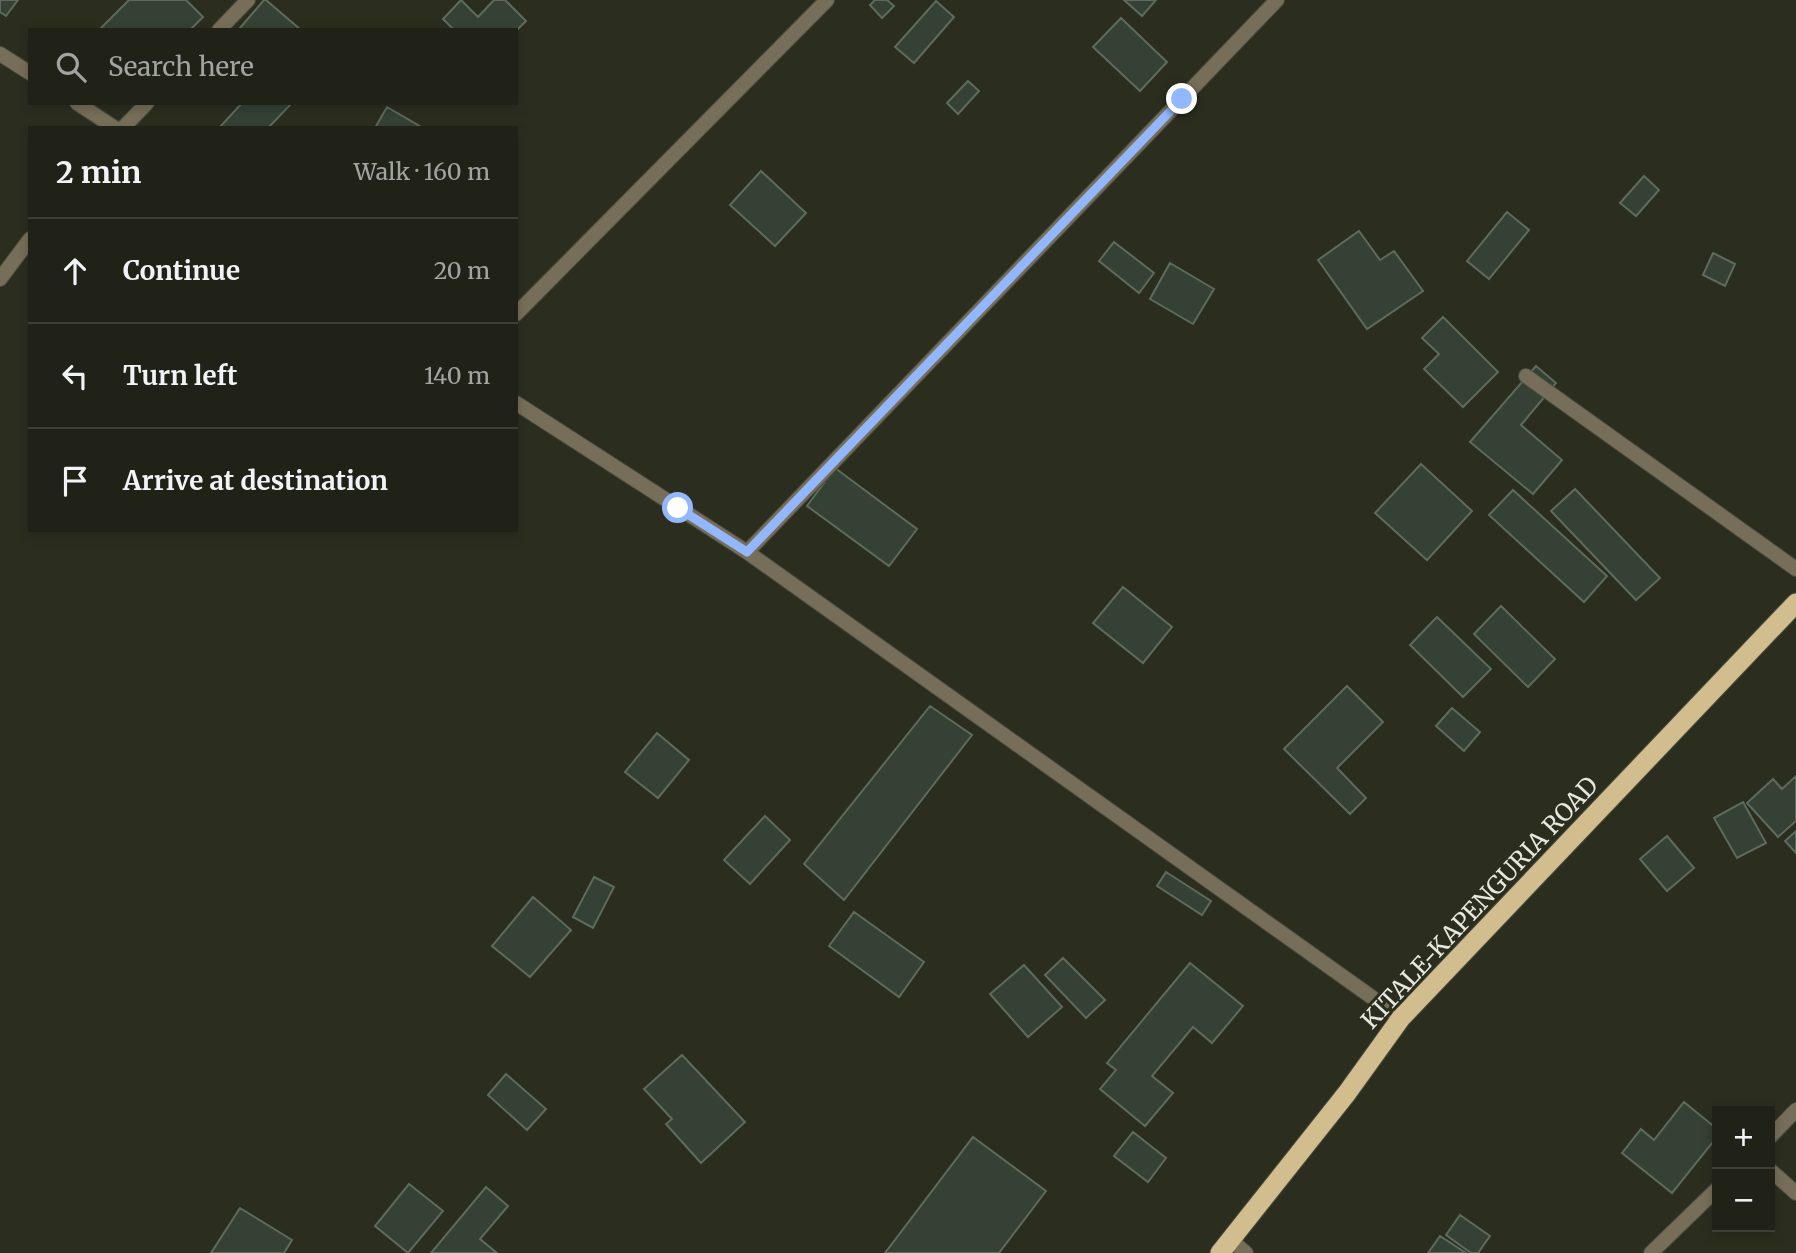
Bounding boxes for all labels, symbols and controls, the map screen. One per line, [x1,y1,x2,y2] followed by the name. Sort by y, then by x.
[28,28,518,105] search box
[52,48,90,86] icon: search
[108,50,254,83] text: Search here
[1166,83,1197,114] route end
[56,153,141,191] text: 2 min
[354,157,490,186] text: Walk · 160 m
[56,252,94,290] icon: ahead
[123,254,240,287] text: Continue
[434,256,490,285] text: 20 m
[56,357,94,395] icon: left
[123,359,237,392] text: Turn left
[424,361,490,390] text: 140 m
[56,462,94,500] icon: arrive
[123,464,388,497] text: Arrive at destination
[662,492,693,523] route start
[1354,770,1605,1035] street label: KITALE-KAPENGURIA ROAD
[1712,1106,1775,1232] map controls
[1712,1106,1775,1169] button: +
[1712,1169,1775,1232] button: −

